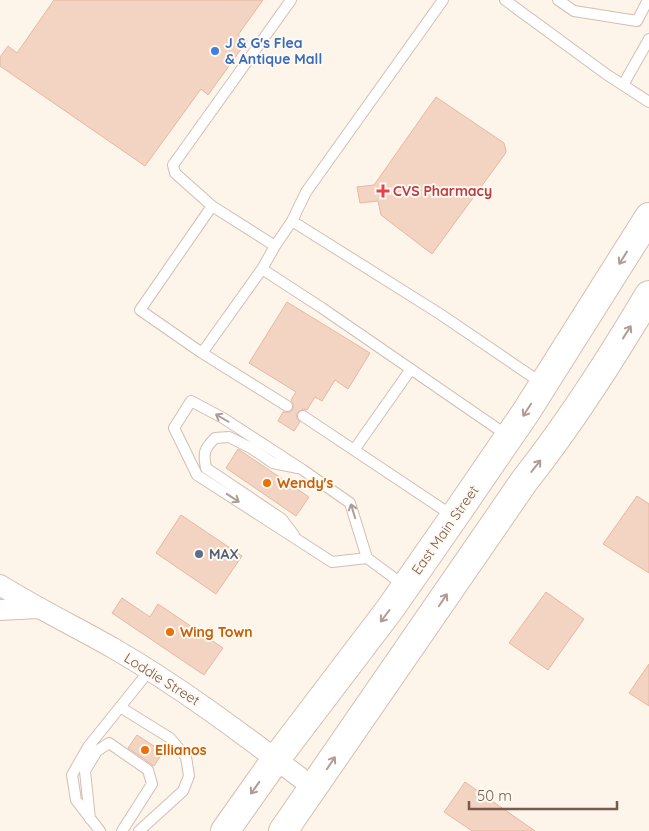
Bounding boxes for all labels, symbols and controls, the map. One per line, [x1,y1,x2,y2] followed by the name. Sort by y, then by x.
[225,34,322,68] place label: J & G's Flea & Antique Mall
[209,45,221,57] marker: J & G's Flea & Antique Mall
[393,182,492,200] place label: CVS Pharmacy
[377,185,389,197] marker: CVS Pharmacy
[618,251,628,265] one-way arrow
[622,325,632,339] one-way arrow
[522,403,532,417] one-way arrow
[216,413,230,423] one-way arrow
[530,460,541,473] one-way arrow
[277,474,334,492] place label: Wendy's
[261,477,273,489] marker: Wendy's
[408,482,483,578] street label: East Main Street
[226,493,240,504] one-way arrow
[347,504,357,520] one-way arrow
[209,545,239,563] place label: MAX
[193,548,205,560] marker: MAX
[438,593,448,607] one-way arrow
[379,609,390,622] one-way arrow
[180,623,253,641] place label: Wing Town
[164,626,176,638] marker: Wing Town
[121,649,203,710] street label: Loddie Street
[155,741,207,759] place label: Ellianos
[139,744,151,756] marker: Ellianos
[326,756,336,770] one-way arrow
[469,778,616,810] scale bar
[250,781,260,795] one-way arrow
[477,786,512,805] text: 50 m

